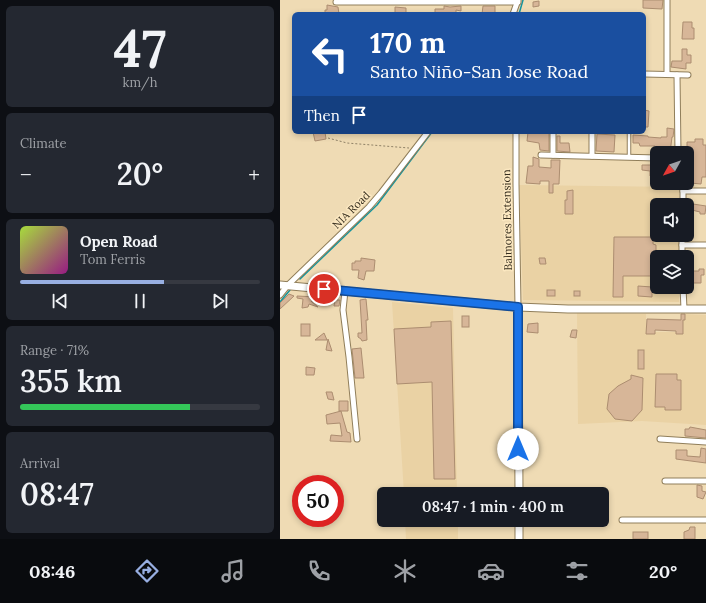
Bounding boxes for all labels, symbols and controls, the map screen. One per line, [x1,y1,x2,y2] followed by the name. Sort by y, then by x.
[114,15,166,81] text: 47
[370,25,445,61] text: 170 m
[304,28,356,80] icon: left
[370,60,588,83] text: Santo Niño-San Jose Road
[122,74,158,91] text: km/h
[348,104,370,126] icon: arrive
[304,106,340,125] text: Then
[20,135,67,152] text: Climate
[650,146,694,190] north arrow
[650,146,694,294] map controls
[117,155,163,193] text: 20°
[20,160,32,188] text: −
[248,160,260,188] text: +
[499,169,515,271] street label: Balmores Extension
[329,188,373,232] street label: NIA Road
[650,198,694,242] button: sound
[80,232,158,251] text: Open Road
[650,250,694,294] button: layers
[80,251,145,268] text: Tom Ferris
[307,272,341,306] pin
[313,278,335,300] icon: arrive
[49,290,71,312] icon: previous
[129,290,151,312] icon: pause
[209,290,231,312] icon: next
[20,342,89,359] text: Range · 71%
[20,362,122,400] text: 355 km
[497,428,539,470] position arrow
[20,455,60,472] text: Arrival
[20,475,94,513] text: 08:47
[292,475,344,527] speed limit sign: 50
[422,497,564,516] text: 08:47 · 1 min · 400 m
[133,557,161,585] icon: directions
[219,557,247,585] icon: music
[305,557,333,585] icon: phone
[391,557,419,585] icon: climate
[477,557,505,585] icon: car
[563,557,591,585] icon: filters
[29,560,75,583] text: 08:46
[649,560,677,583] text: 20°

